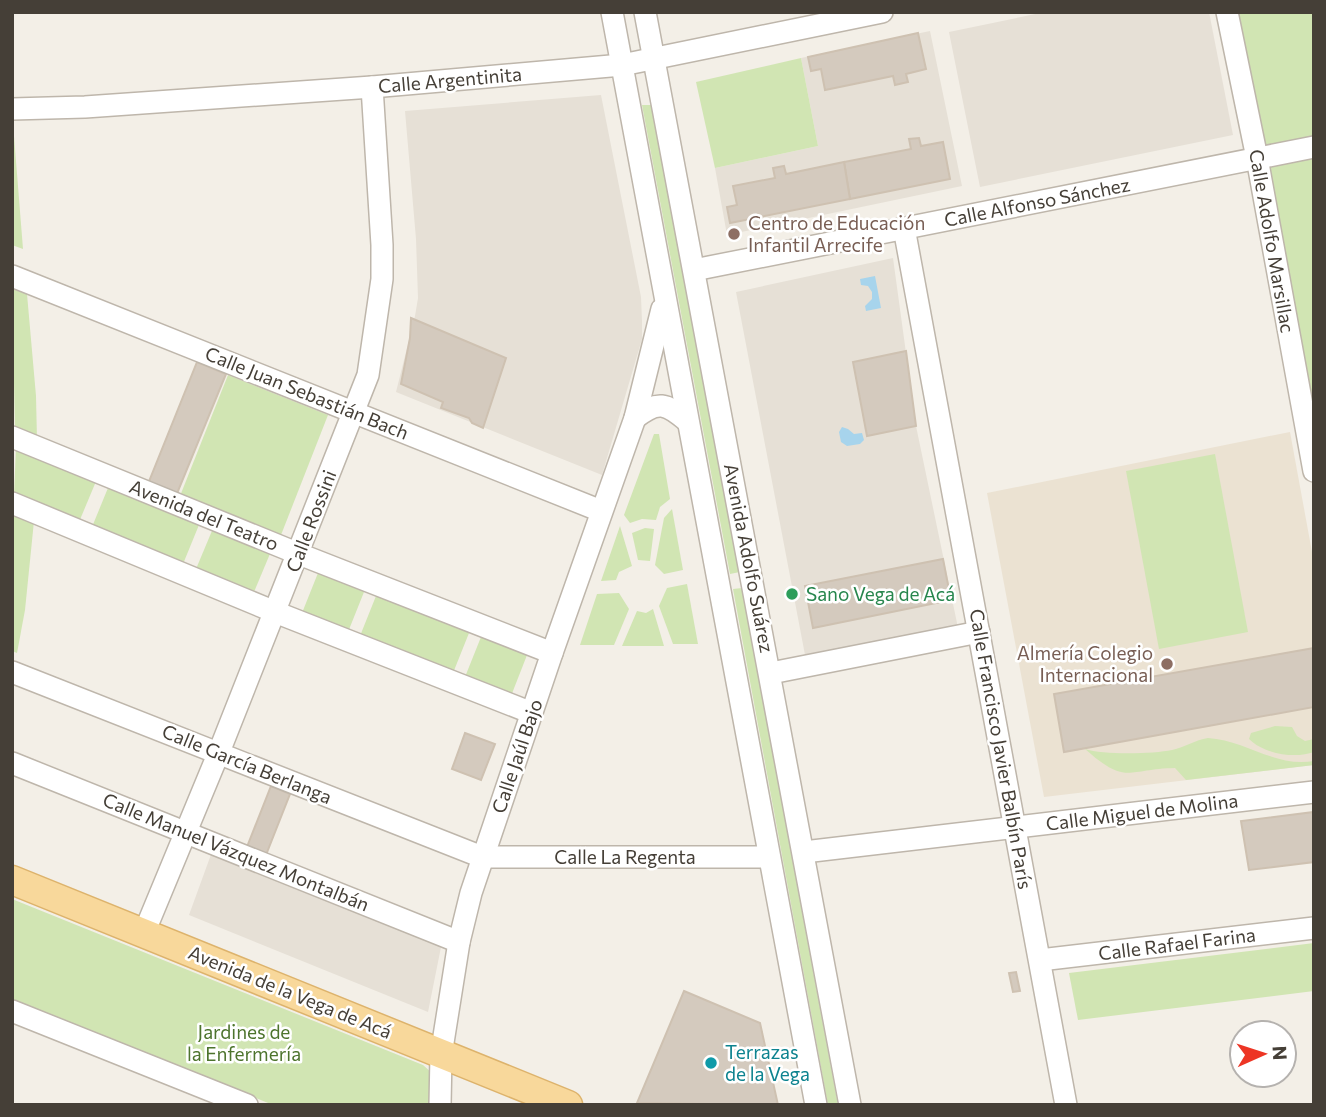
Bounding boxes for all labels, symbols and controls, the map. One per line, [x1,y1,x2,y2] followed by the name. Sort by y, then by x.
[377,62,523,97] street label: Calle Argentinita
[1245,147,1300,334] street label: Calle Adolfo Marsillac
[942,172,1132,231] street label: Calle Alfonso Sánchez
[748,211,925,256] place label: Centro de Educación Infantil Arrecife
[726,226,742,242] marker: Centro de Educación Infantil Arrecife
[202,341,412,444] street label: Calle Juan Sebastián Bach
[720,461,779,655] street label: Avenida Adolfo Suárez
[281,467,341,575] street label: Calle Rossini
[126,474,282,555] street label: Avenida del Teatro
[806,582,955,605] place label: Sano Vega de Acá
[784,586,800,602] marker: Sano Vega de Acá
[965,607,1037,891] street label: Calle Francisco Javier Balbín París
[1017,641,1153,686] place label: Almería Colegio Internacional
[1159,656,1175,672] marker: Almería Colegio Internacional
[486,696,547,816] street label: Calle Jaúl Bajo
[159,719,335,808] street label: Calle García Berlanga
[100,787,373,916] street label: Calle Manuel Vázquez Montalbán
[1045,788,1239,835] street label: Calle Miguel de Molina
[554,845,696,868] street label: Calle La Regenta
[1097,922,1257,965] street label: Calle Rafael Farina
[185,940,395,1043] street label: Avenida de la Vega de Acá
[1228,1019,1298,1089] north arrow
[187,1020,301,1065] park label: Jardines de la Enfermería
[725,1040,810,1085] place label: Terrazas de la Vega
[1269,1045,1292,1061] text: N
[703,1055,719,1071] marker: Terrazas de la Vega

